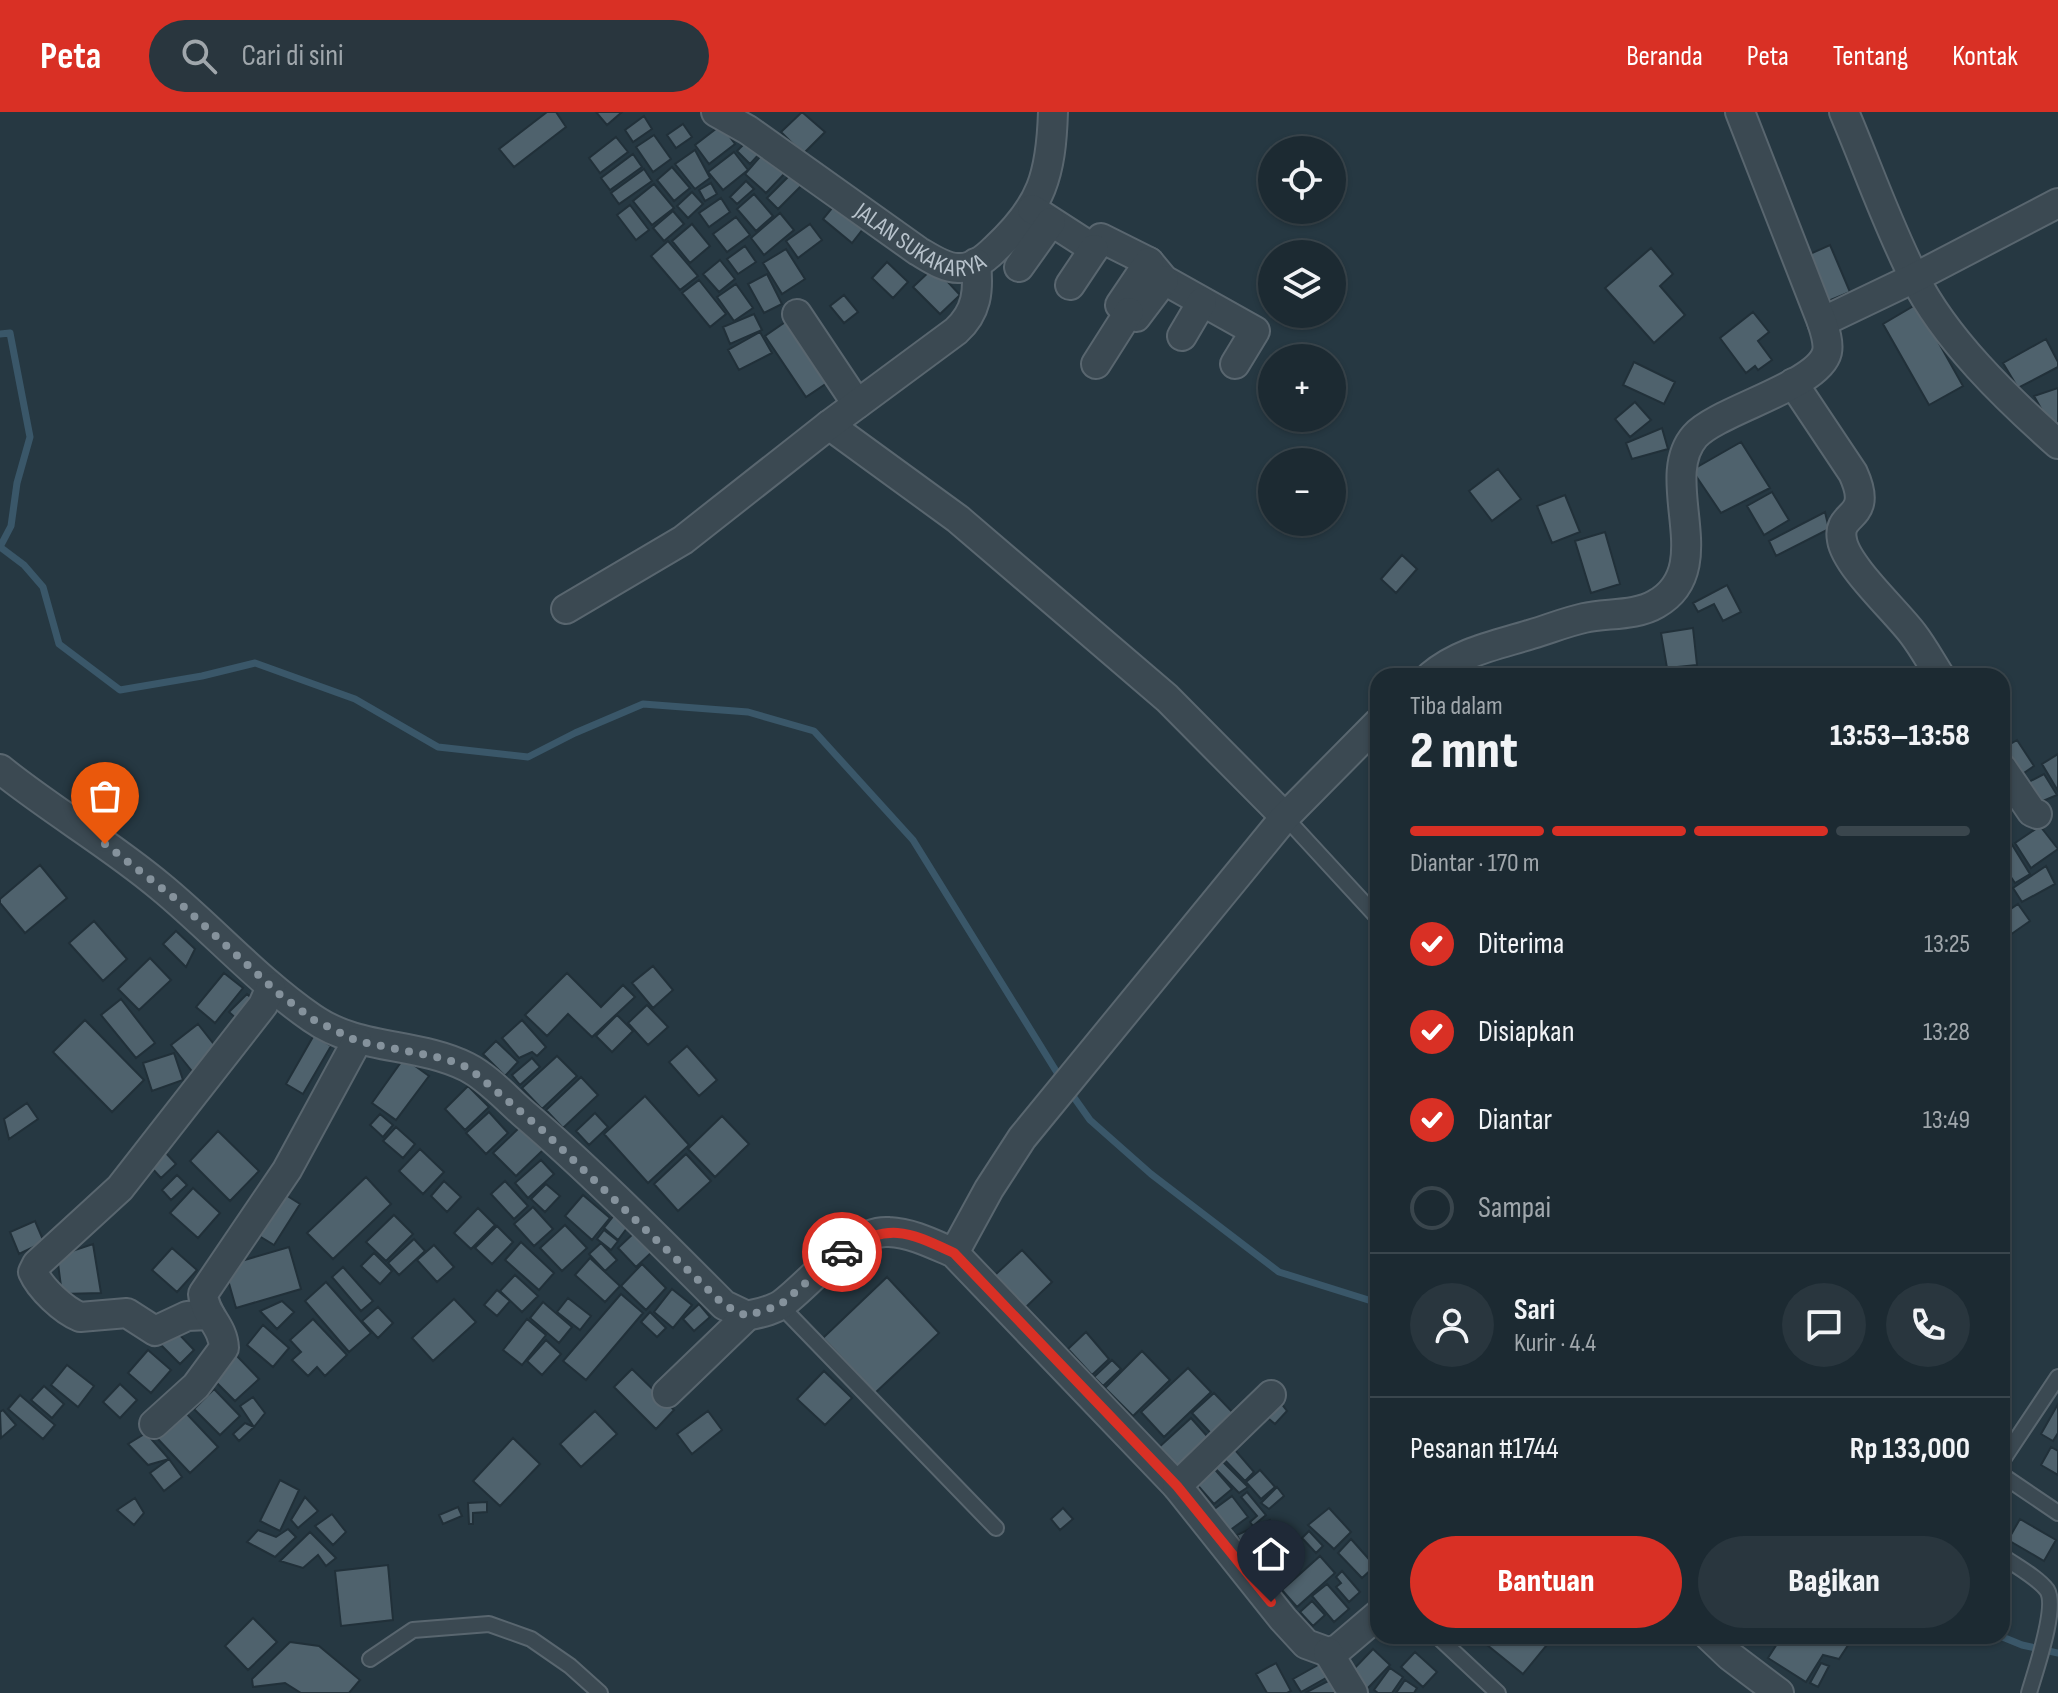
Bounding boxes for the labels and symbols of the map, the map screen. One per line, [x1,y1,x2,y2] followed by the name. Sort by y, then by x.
[848,196,992,283] street label: JALAN SUKAKARYA
[71,762,139,844] pin
[802,1212,882,1292] courier
[1237,1520,1305,1602] pin

